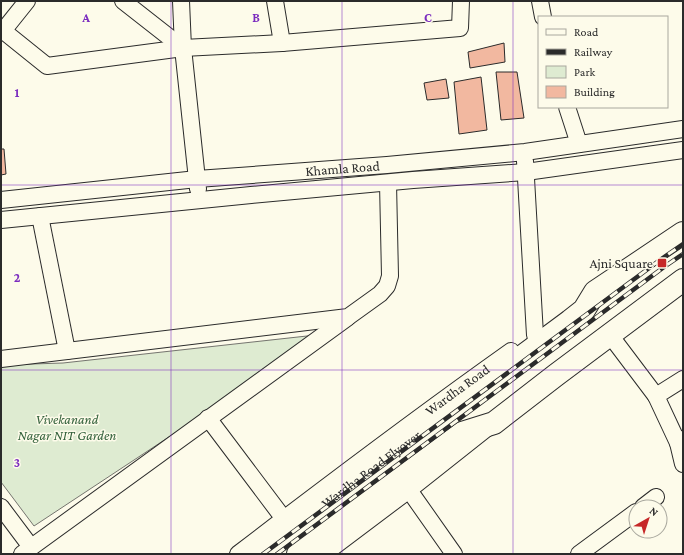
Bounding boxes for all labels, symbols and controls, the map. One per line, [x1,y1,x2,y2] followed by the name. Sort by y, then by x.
[81,10,90,25] text: A
[252,10,260,25] text: B
[424,10,432,25] text: C
[538,16,668,108] legend
[574,25,599,39] text: Road
[574,45,613,59] text: Railway
[574,65,596,79] text: Park
[15,85,20,100] text: 1
[574,85,615,99] text: Building
[305,158,381,179] street label: Khamla Road
[589,255,653,272] place label: Ajni Square
[656,257,668,269] marker: Ajni Square
[14,270,21,285] text: 2
[422,361,493,418] street label: Wardha Road
[18,411,116,443] park label: Vivekanand Nagar NIT Garden
[318,427,424,511] street label: Wardha Road Flyover
[14,455,20,470] text: 3
[628,499,668,539] north arrow
[648,504,661,519] text: N

